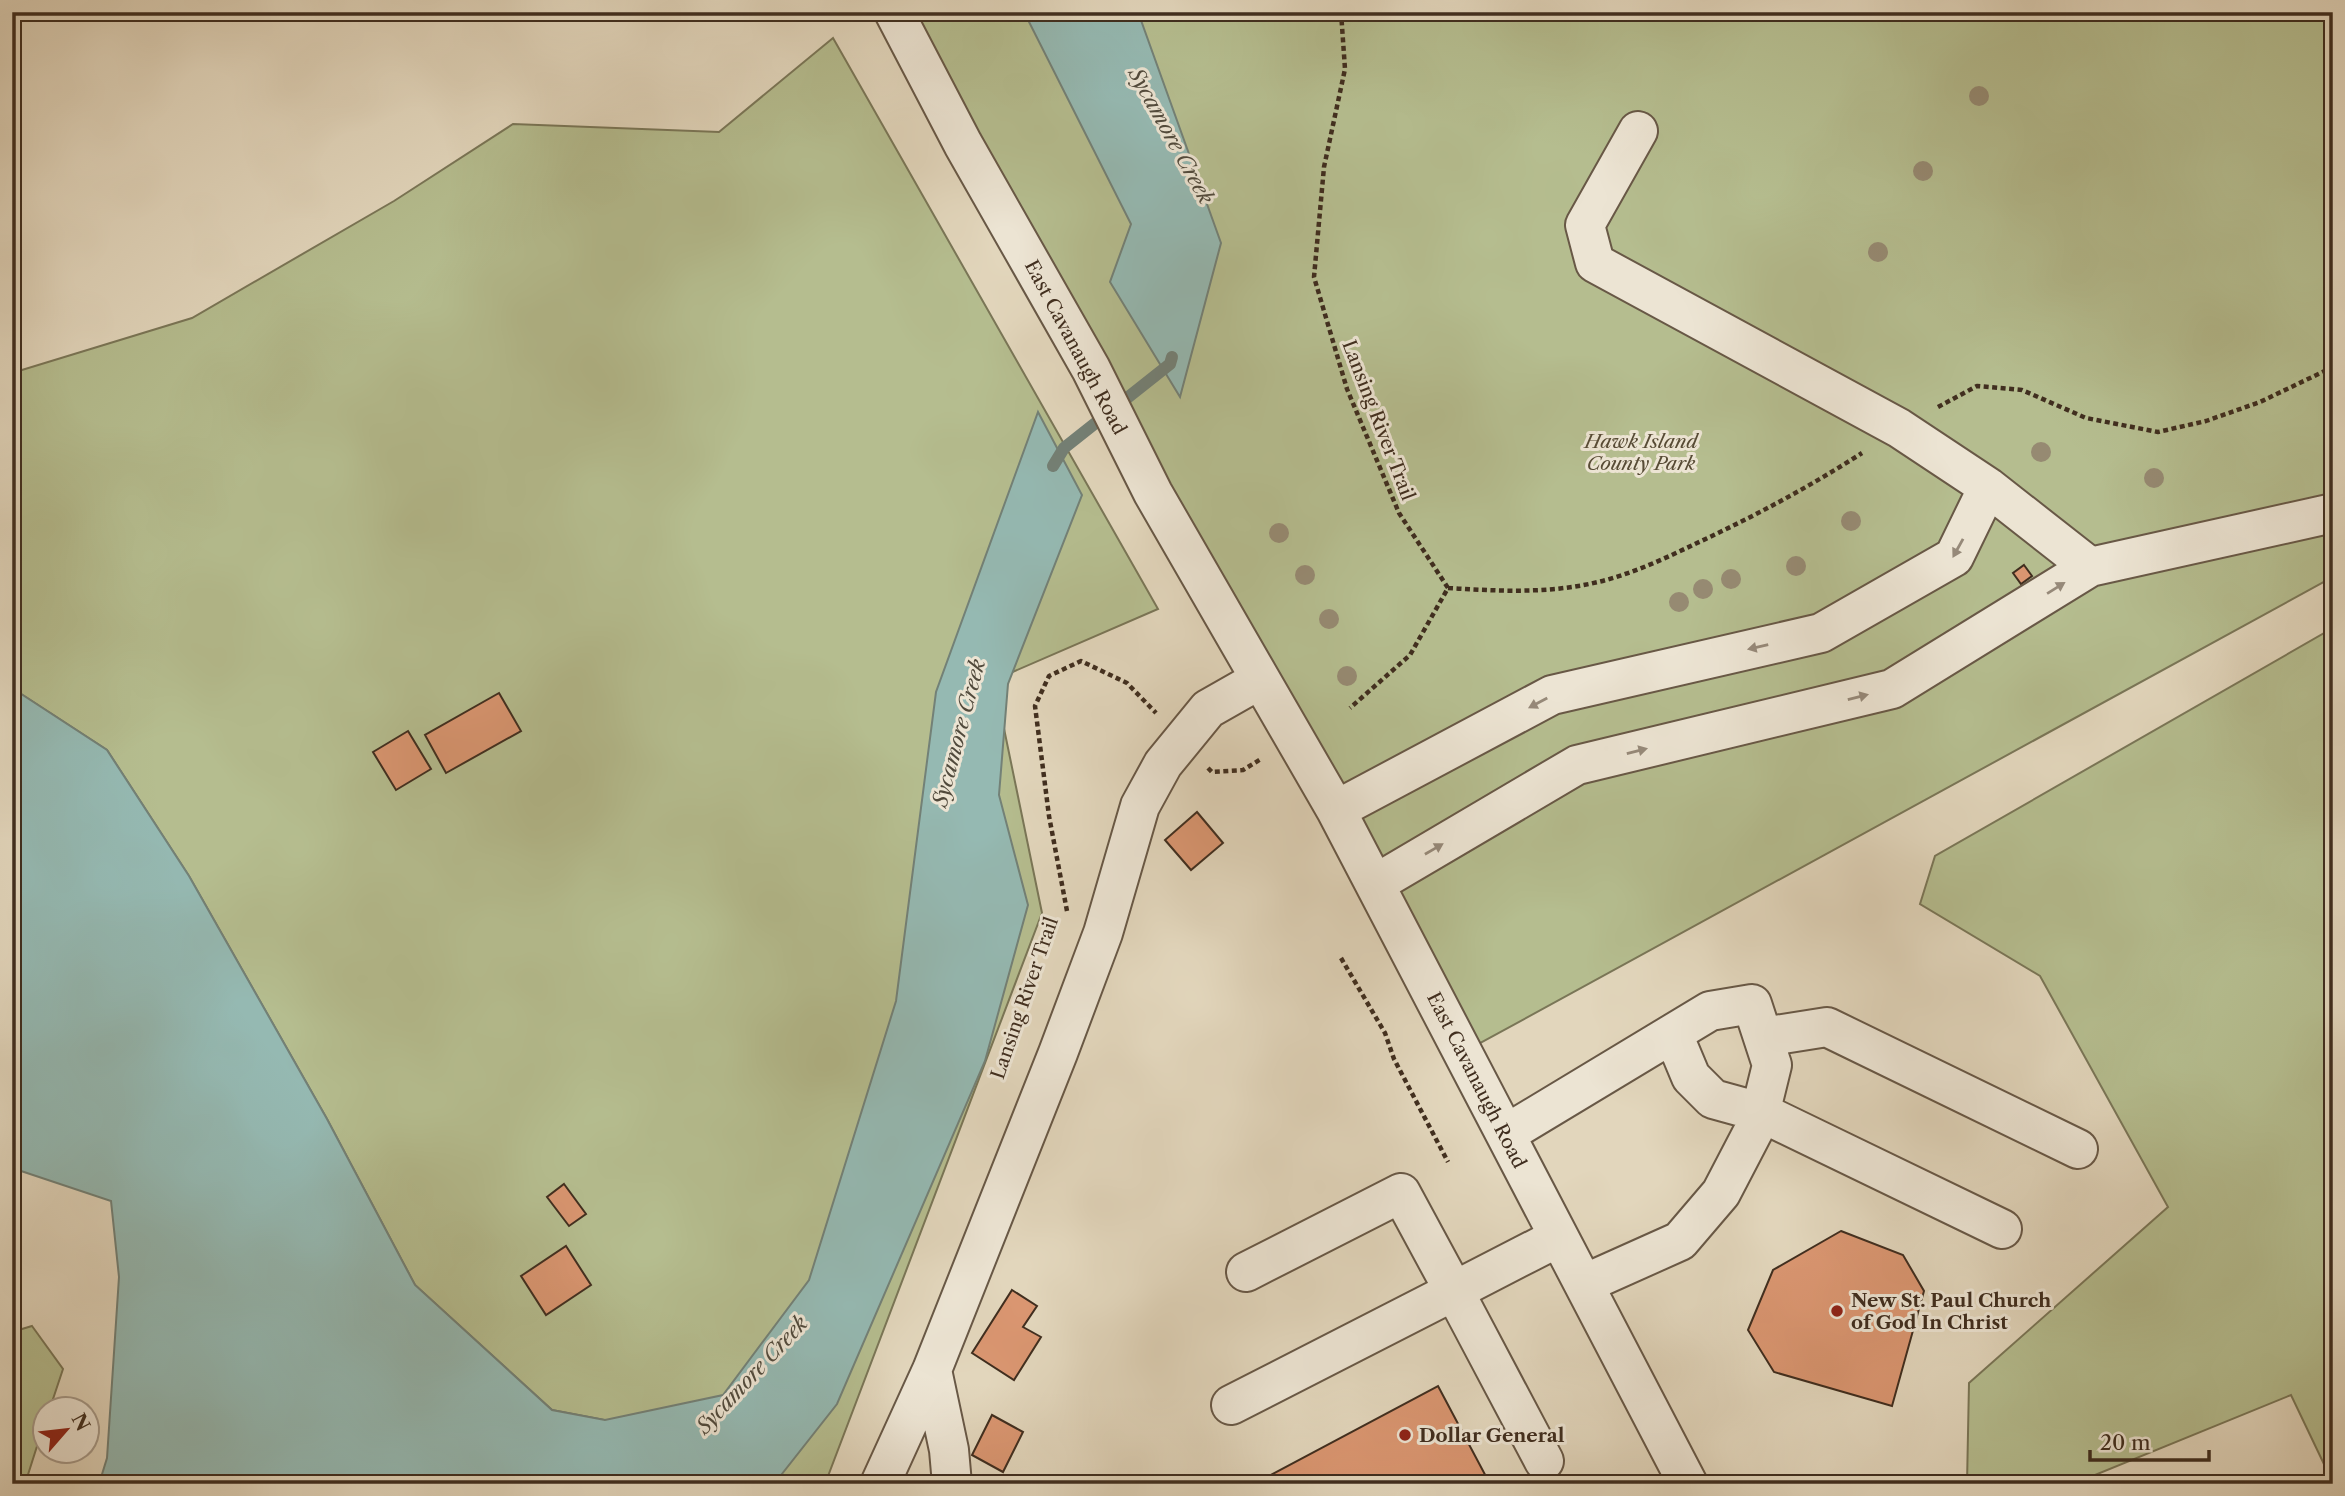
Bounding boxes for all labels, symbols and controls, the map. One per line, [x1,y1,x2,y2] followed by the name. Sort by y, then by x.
[1123,62,1219,208] water label: Sycamore Creek
[1020,256,1132,439] street label: East Cavanaugh Road
[1337,337,1420,504] street label: Lansing River Trail
[1583,430,1699,475] park label: Hawk Island County Park
[1952,539,1964,559] one-way arrow
[2046,581,2065,594] one-way arrow
[1747,642,1769,653] one-way arrow
[926,656,990,811] water label: Sycamore Creek
[1847,692,1869,703] one-way arrow
[1528,697,1547,709] one-way arrow
[1626,745,1648,756] one-way arrow
[1425,843,1444,855] one-way arrow
[986,914,1063,1082] street label: Lansing River Trail
[1422,988,1531,1173] street label: East Cavanaugh Road
[1851,1289,2051,1334] place label: New St. Paul Church of God In Christ
[1829,1303,1845,1319] marker: New St. Paul Church of God In Christ
[689,1311,813,1440] water label: Sycamore Creek
[32,1394,102,1464] north arrow
[67,1410,95,1435] text: N
[2090,1419,2208,1463] scale bar
[1419,1424,1565,1447] place label: Dollar General
[1397,1427,1413,1443] marker: Dollar General
[2100,1430,2151,1455] text: 20 m

